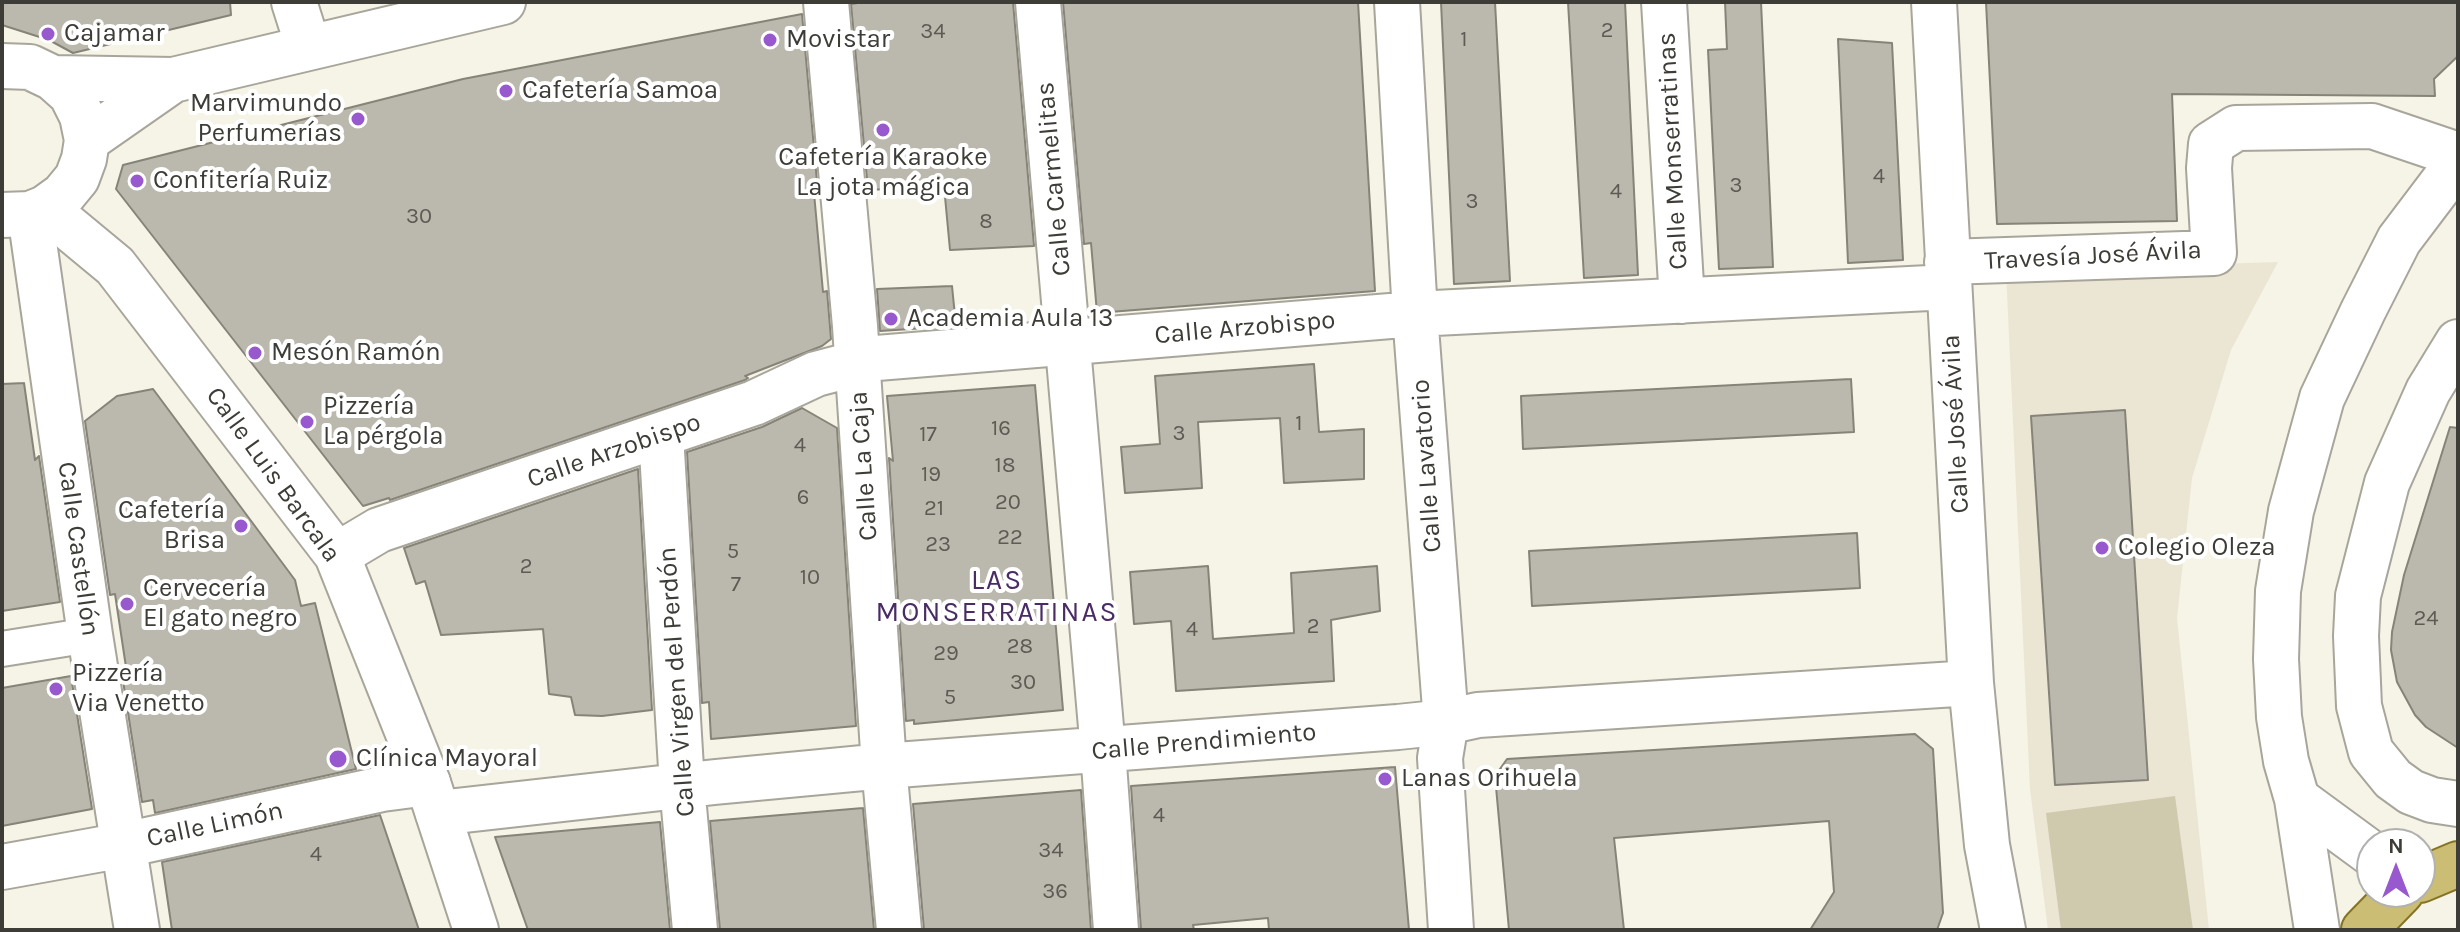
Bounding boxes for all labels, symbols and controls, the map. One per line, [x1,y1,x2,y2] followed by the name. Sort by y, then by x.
[64,18,165,50] place label: Cajamar
[1601,18,1613,44] house number: 2
[920,19,946,45] house number: 34
[786,24,890,56] place label: Movistar
[39,25,57,43] marker: Cajamar
[1460,27,1468,53] house number: 1
[761,31,779,49] marker: Movistar
[1651,32,1695,270] street label: Calle Monserratinas
[522,75,718,107] place label: Cafetería Samoa
[1030,81,1078,277] street label: Calle Carmelitas
[497,82,515,100] marker: Cafetería Samoa
[190,88,342,150] place label: Marvimundo Perfumerías
[349,110,367,128] marker: Marvimundo Perfumerías
[874,121,892,139] marker: Cafetería Karaoke La jota mágica
[778,142,988,204] place label: Cafetería Karaoke La jota mágica
[1873,164,1885,190] house number: 4
[153,165,328,197] place label: Confitería Ruiz
[128,172,146,190] marker: Confitería Ruiz
[1730,173,1742,199] house number: 3
[1610,179,1622,205] house number: 4
[1466,189,1478,215] house number: 3
[406,204,432,230] house number: 30
[979,209,993,235] house number: 8
[1983,235,2203,277] street label: Travesía José Ávila
[907,303,1113,335] place label: Academia Aula 13
[1153,305,1337,351] street label: Calle Arzobispo
[882,310,900,328] marker: Academia Aula 13
[1936,334,1976,514] street label: Calle José Ávila
[271,337,441,369] place label: Mesón Ramón
[246,344,264,362] marker: Mesón Ramón
[1405,378,1449,554] street label: Calle Lavatorio
[199,381,347,569] street label: Calle Luis Barcala
[843,390,885,542] street label: Calle La Caja
[323,391,444,452] place label: Pizzería La pérgola
[523,407,705,495] street label: Calle Arzobispo
[1295,411,1303,437] house number: 1
[298,413,316,431] marker: Pizzería La pérgola
[991,416,1011,442] house number: 16
[1173,421,1185,447] house number: 3
[919,422,937,448] house number: 17
[794,433,806,459] house number: 4
[995,453,1015,479] house number: 18
[50,460,106,638] street label: Calle Castellón
[921,462,941,488] house number: 19
[797,485,809,511] house number: 6
[995,490,1021,516] house number: 20
[118,495,225,556] place label: Cafetería Brisa
[924,496,944,522] house number: 21
[232,517,250,535] marker: Cafetería Brisa
[997,525,1023,551] house number: 22
[925,532,951,558] house number: 23
[2118,532,2276,564] place label: Colegio Oleza
[727,539,739,565] house number: 5
[2093,539,2111,557] marker: Colegio Oleza
[652,546,702,818] street label: Calle Virgen del Perdón
[520,554,532,580] house number: 2
[876,564,1118,630] district label: LAS MONSERRATINAS
[800,565,820,591] house number: 10
[731,572,741,598] house number: 7
[143,573,298,634] place label: Cervecería El gato negro
[118,595,136,613] marker: Cervecería El gato negro
[2413,606,2439,632] house number: 24
[1307,614,1319,640] house number: 2
[1186,617,1198,643] house number: 4
[1007,634,1033,660] house number: 28
[933,641,959,667] house number: 29
[72,658,205,720] place label: Pizzería Via Venetto
[1010,670,1036,696] house number: 30
[47,680,65,698] marker: Pizzería Via Venetto
[944,685,956,711] house number: 5
[1090,717,1318,767] street label: Calle Prendimiento
[356,743,538,775] place label: Clínica Mayoral
[327,748,349,770] marker: Clínica Mayoral
[1401,763,1578,795] place label: Lanas Orihuela
[1376,770,1394,788] marker: Lanas Orihuela
[144,795,286,855] street label: Calle Limón
[1153,803,1165,829] house number: 4
[2356,828,2436,908] north arrow
[2388,833,2404,859] text: N
[1038,838,1064,864] house number: 34
[310,842,322,868] house number: 4
[1042,879,1068,905] house number: 36

